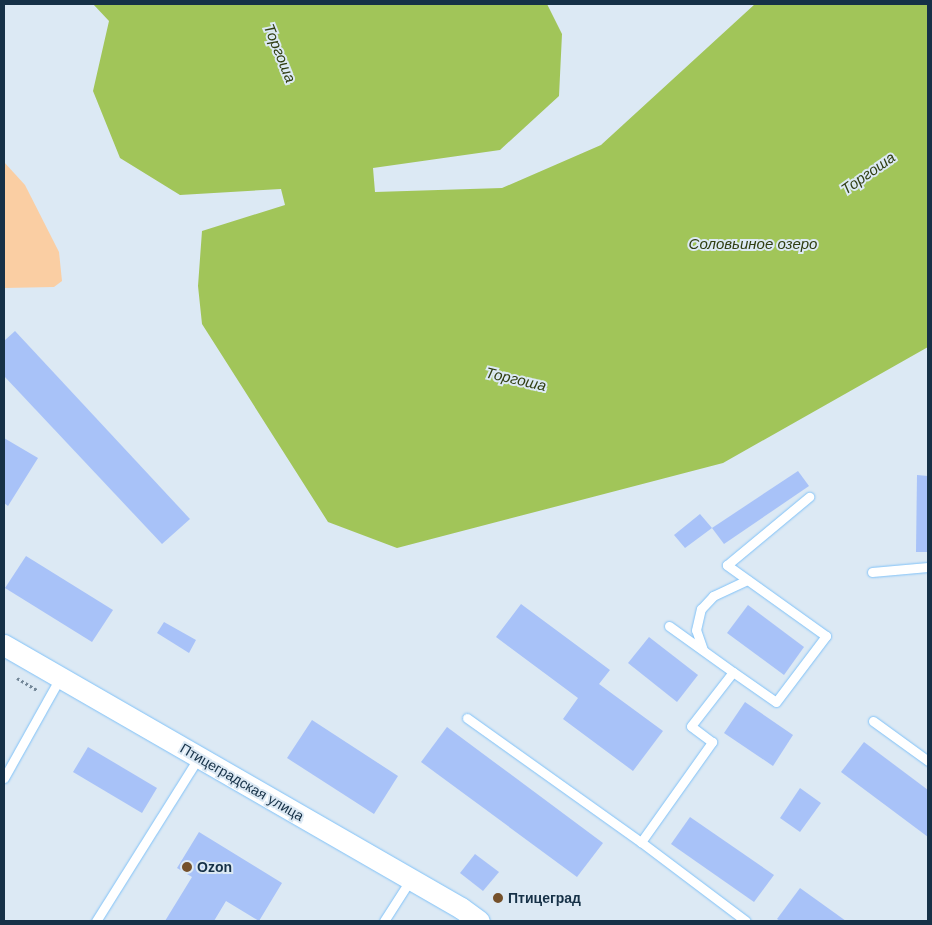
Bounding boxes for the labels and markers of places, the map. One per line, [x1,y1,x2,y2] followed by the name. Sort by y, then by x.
[197,859,232,875] place label: Ozon
[181,861,193,873] marker: Ozon
[508,890,581,906] place label: Птицеград
[492,892,504,904] marker: Птицеград

